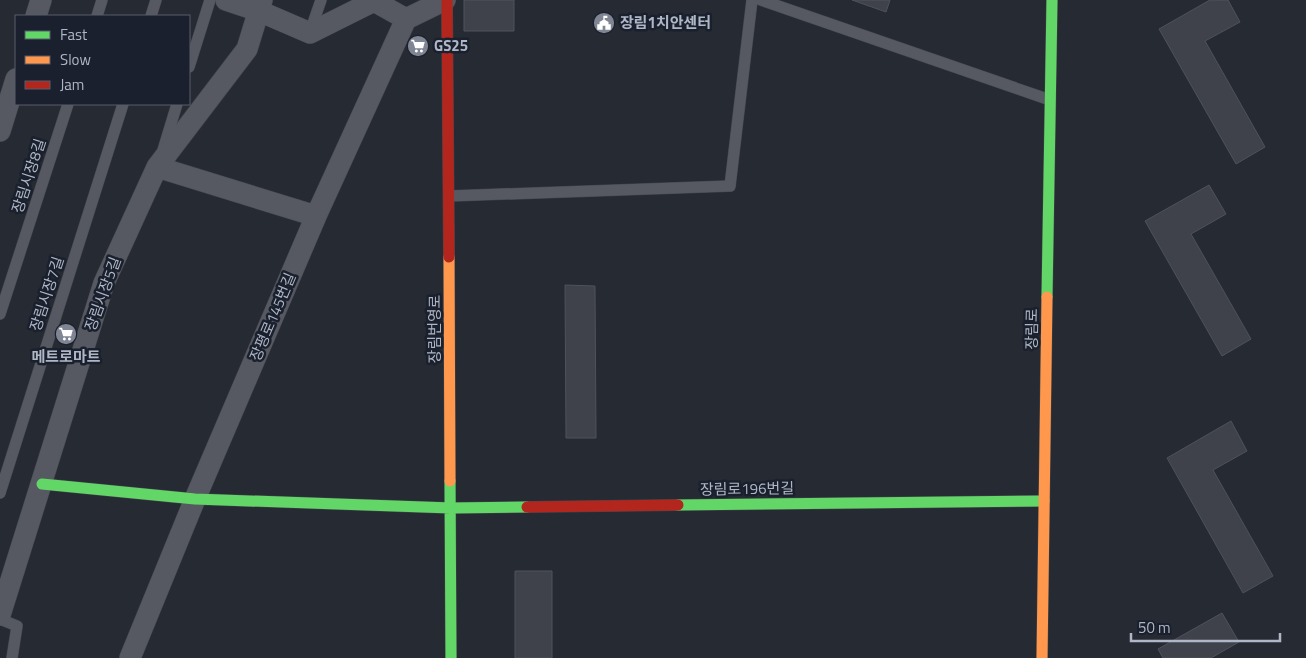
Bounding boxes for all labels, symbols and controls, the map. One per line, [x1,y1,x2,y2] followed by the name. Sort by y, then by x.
[592,11,616,35] public building icon: 장림1치안센터
[620,11,711,34] place label: 장림1치안센터
[15,15,190,105] legend
[60,23,88,46] text: Fast
[406,34,430,58] supermarket icon: GS25
[434,34,468,57] place label: GS25
[60,48,91,71] text: Slow
[60,73,84,96] text: Jam
[6,135,51,216] street label: 장림시장8길
[24,253,69,334] street label: 장림시장7길
[78,254,127,334] street label: 장림시장5길
[244,269,302,365] street label: 장평로145번길
[423,294,446,364] street label: 장림번영로
[1020,308,1043,350] street label: 장림로
[54,322,78,346] supermarket icon: 메트로마트
[31,345,101,368] place label: 메트로마트
[700,476,794,501] street label: 장림로196번길
[1131,610,1280,642] scale bar
[1138,616,1171,639] text: 50 m

